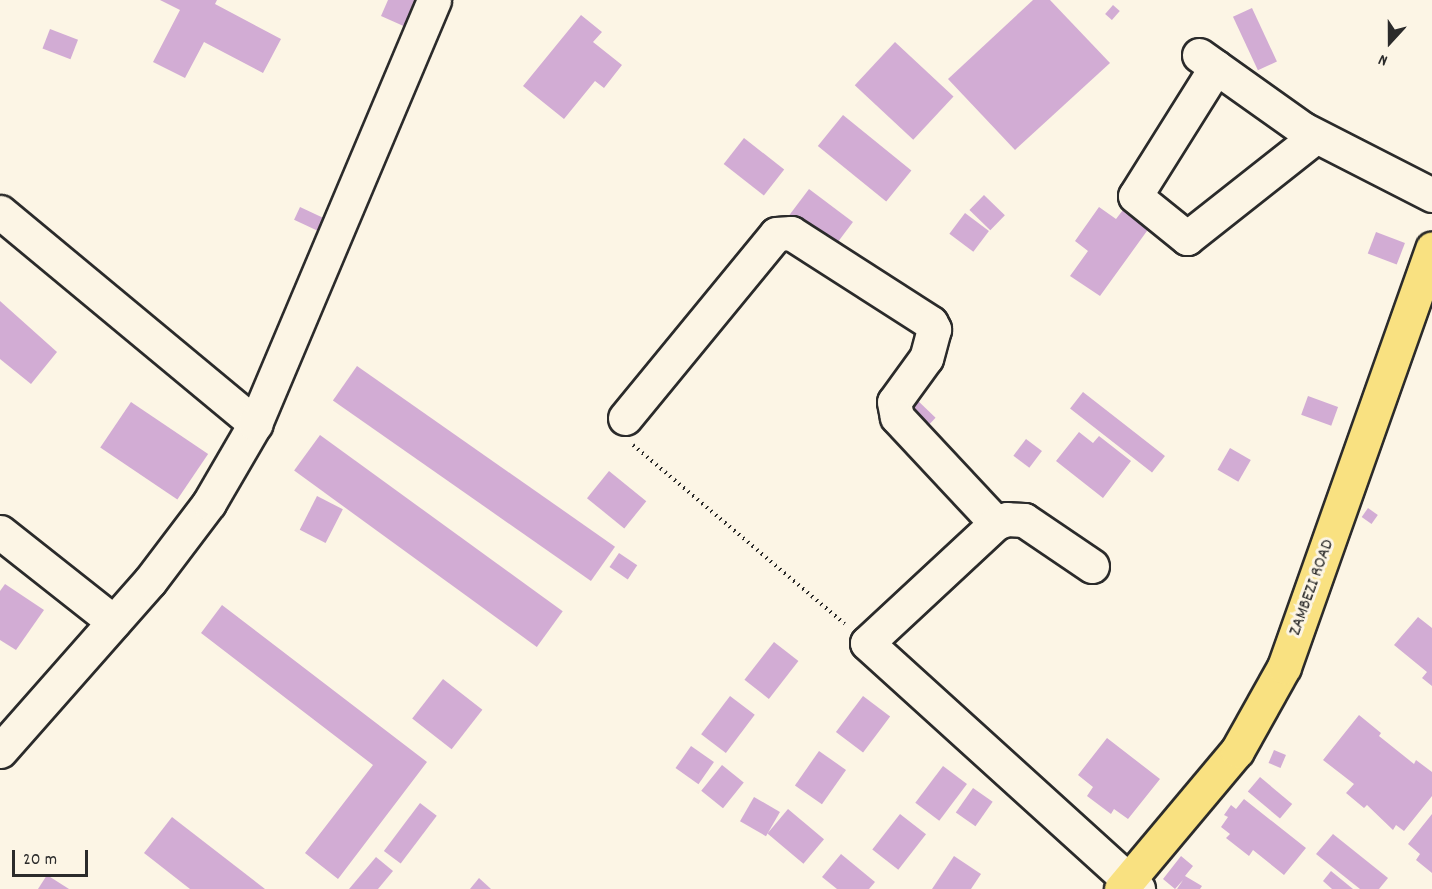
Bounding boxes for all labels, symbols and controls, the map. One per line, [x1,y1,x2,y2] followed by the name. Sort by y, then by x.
[1360,12,1420,72] north arrow
[1376,47,1391,71] text: N
[1286,537,1340,639] street label: ZAMBEZI ROAD
[15,838,92,876] scale bar
[23,848,57,873] text: 20 m

